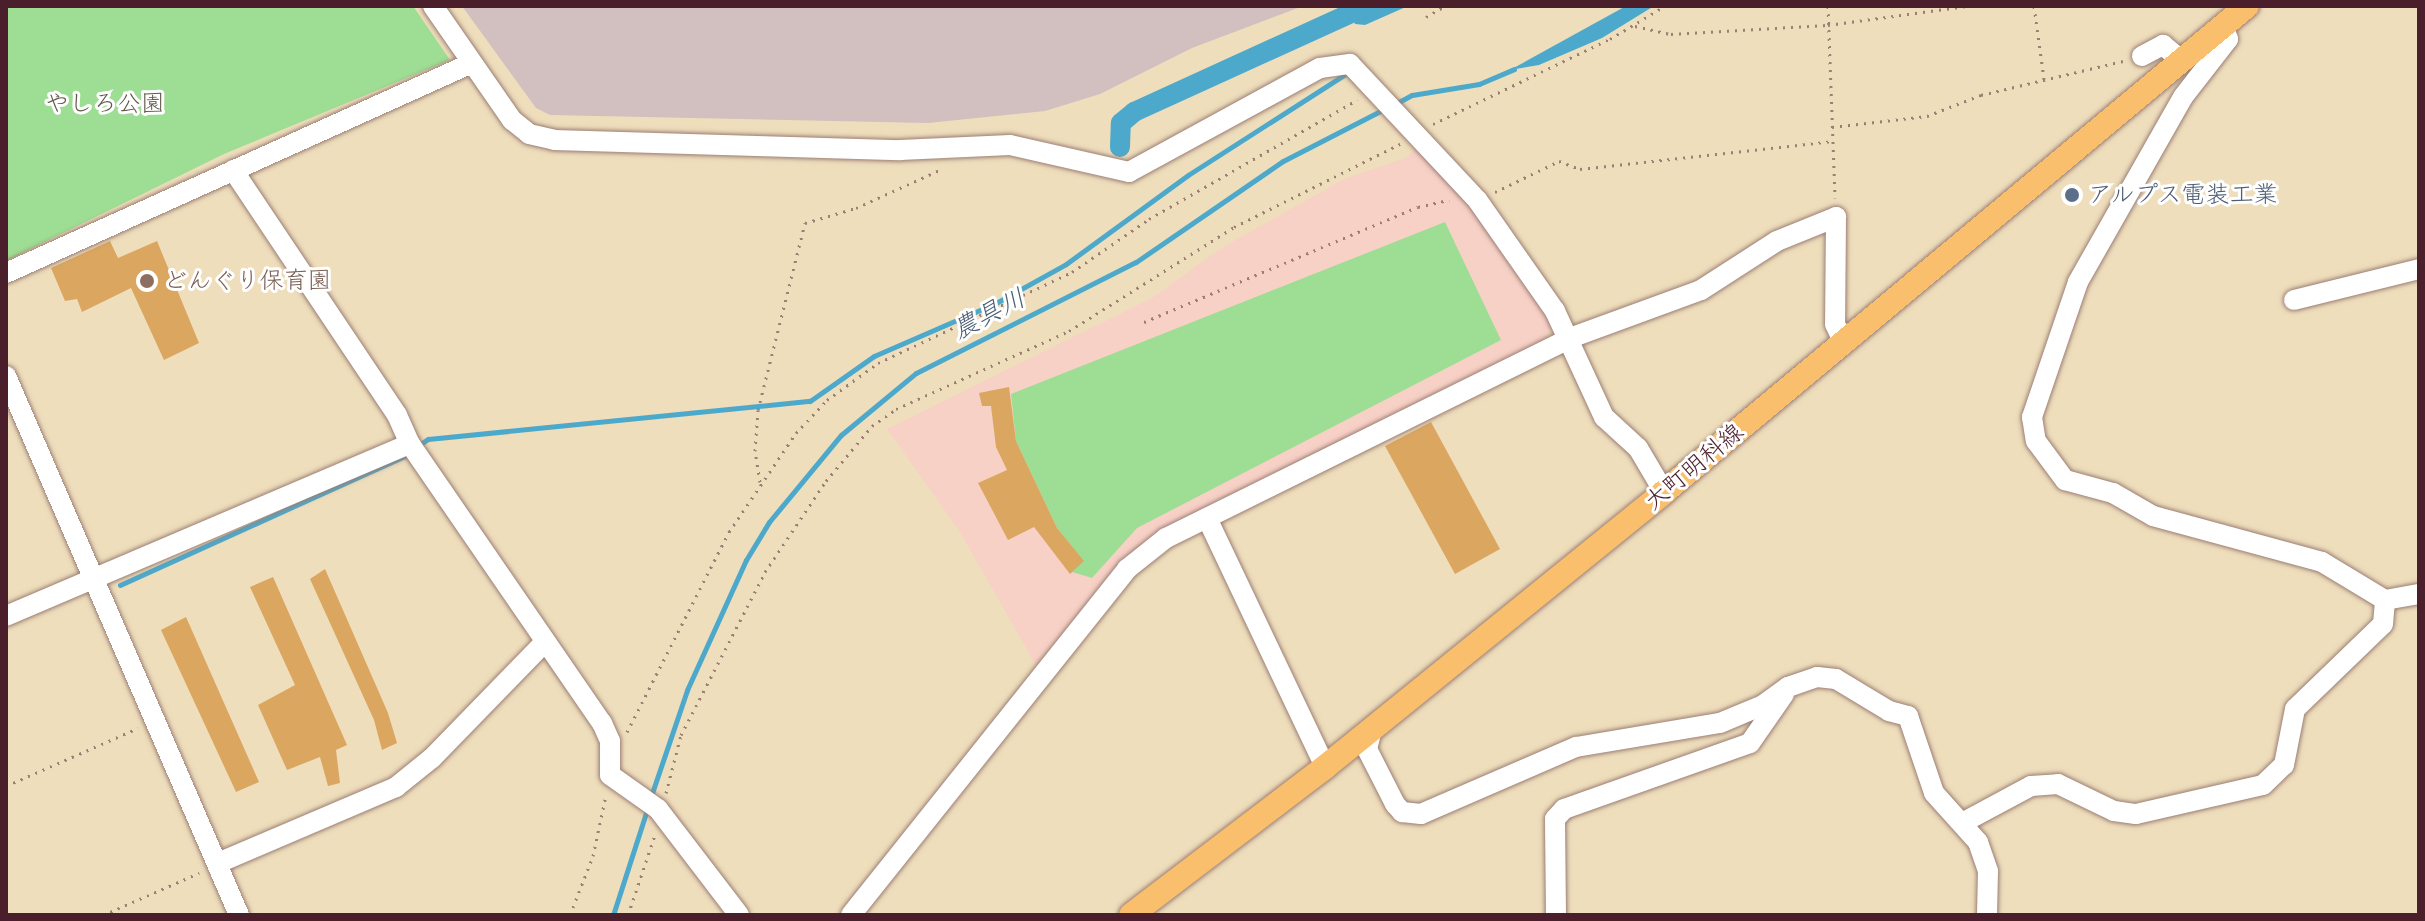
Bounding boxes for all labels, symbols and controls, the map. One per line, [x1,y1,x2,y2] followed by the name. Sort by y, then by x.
[45,90,165,118] park label: やしろ公園
[2088,181,2280,209] place label: アルプス電装工業
[2063,186,2081,204] marker: アルプス電装工業
[163,267,331,295] place label: どんぐり保育園
[138,272,156,290] marker: どんぐり保育園
[947,282,1031,346] water label: 農具川
[1639,417,1749,517] street label: 大町明科線

